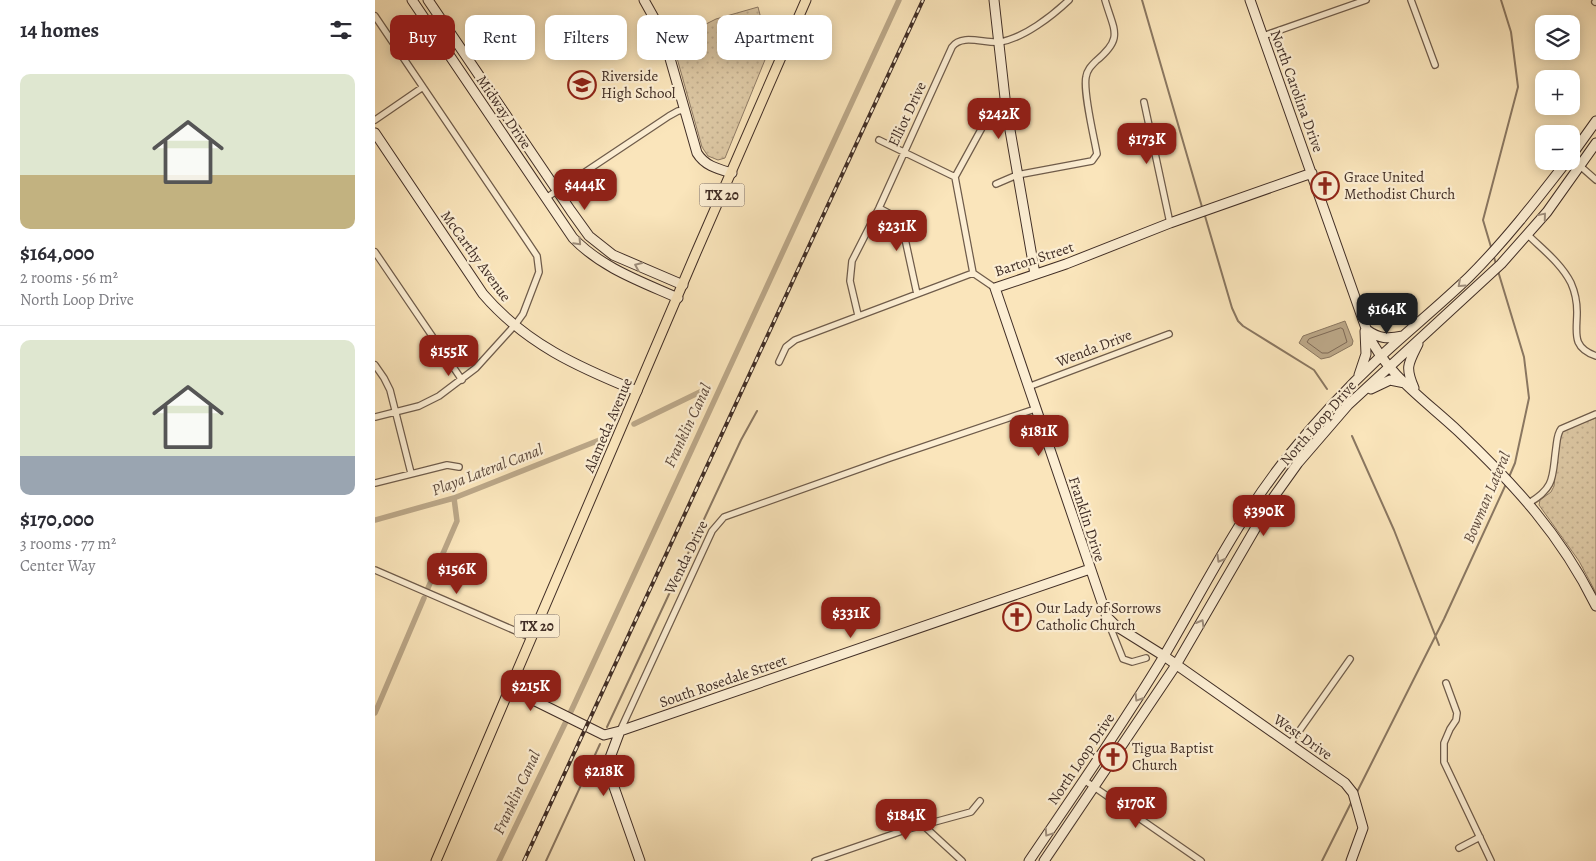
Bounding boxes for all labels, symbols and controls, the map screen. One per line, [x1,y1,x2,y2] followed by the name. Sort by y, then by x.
[390,15,455,60] chip: Buy
[465,15,535,60] chip: Rent
[545,15,627,60] chip: Filters
[637,15,707,60] chip: New
[717,15,832,60] chip: Apartment
[1535,15,1580,170] map controls
[1535,15,1580,60] button: layers
[20,16,99,44] text: 14 homes
[327,16,355,44] icon: filters
[1266,27,1329,155] street label: North Carolina Drive
[601,66,676,103] place label: Riverside High School
[567,70,597,100] school or university icon: Riverside High School
[1535,70,1580,115] button: +
[472,71,536,153] street label: Midway Drive
[883,78,931,150] street label: Elliot Drive
[964,98,1034,140] pin: $242K
[979,103,1019,125] text: $242K
[143,107,233,197] icon: home
[1112,122,1182,165] pin: $173K
[1535,125,1580,170] button: −
[1128,128,1166,150] text: $173K
[1344,167,1455,204] place label: Grace United Methodist Church
[550,168,620,211] pin: $444K
[1310,171,1340,201] church icon: Grace United Methodist Church
[565,174,605,196] text: $444K
[699,184,745,206] road number: TX 20
[436,206,516,306] street label: McCarthy Avenue
[862,210,932,252] pin: $231K
[1537,213,1546,222] one-way arrow
[878,215,916,237] text: $231K
[572,237,581,246] one-way arrow
[992,237,1076,281] street label: Barton Street
[20,239,94,267] text: $164,000
[634,262,643,273] one-way arrow
[20,267,118,289] text: 2 rooms · 56 m²
[1457,278,1466,287] one-way arrow
[20,289,134,311] text: North Loop Drive
[1352,292,1422,335] pin: $164K
[1368,298,1406,320] text: $164K
[1052,324,1135,372] street label: Wenda Drive
[414,334,484,377] pin: $155K
[430,340,468,362] text: $155K
[143,372,233,462] icon: home
[579,374,637,476] street label: Alameda Avenue
[1275,376,1361,470] street label: North Loop Drive
[659,380,717,471] water label: Franklin Canal
[1004,414,1074,457] pin: $181K
[1020,420,1058,442] text: $181K
[429,439,546,501] water label: Playa Lateral Canal
[1458,448,1516,546] water label: Bowman Lateral
[1064,474,1110,564] street label: Franklin Drive
[1229,494,1299,537] pin: $390K
[1244,500,1284,522] text: $390K
[20,505,94,533] text: $170,000
[659,517,713,598] street label: Wenda Drive
[20,533,116,555] text: 3 rooms · 77 m²
[422,552,492,595] pin: $156K
[1216,553,1226,562] one-way arrow
[20,555,95,577] text: Center Way
[438,558,476,580] text: $156K
[816,596,886,639] pin: $331K
[1036,598,1161,635] place label: Our Lady of Sorrows Catholic Church
[832,602,870,624] text: $331K
[1002,602,1032,632] church icon: Our Lady of Sorrows Catholic Church
[515,614,559,638] road number: TX 20
[1194,619,1204,628] one-way arrow
[657,650,789,712] street label: South Rosedale Street
[496,670,566,712] pin: $215K
[512,675,550,697] text: $215K
[1135,692,1145,701] one-way arrow
[1043,709,1119,809] street label: North Loop Drive
[1269,709,1336,765] street label: West Drive
[1132,738,1214,775] place label: Tigua Baptist Church
[1098,742,1128,772] church icon: Tigua Baptist Church
[488,747,546,838] water label: Franklin Canal
[569,754,639,797] pin: $218K
[584,760,624,782] text: $218K
[1101,786,1171,829] pin: $170K
[1117,792,1155,814] text: $170K
[871,798,941,841] pin: $184K
[887,804,925,826] text: $184K
[1045,827,1054,837] one-way arrow

